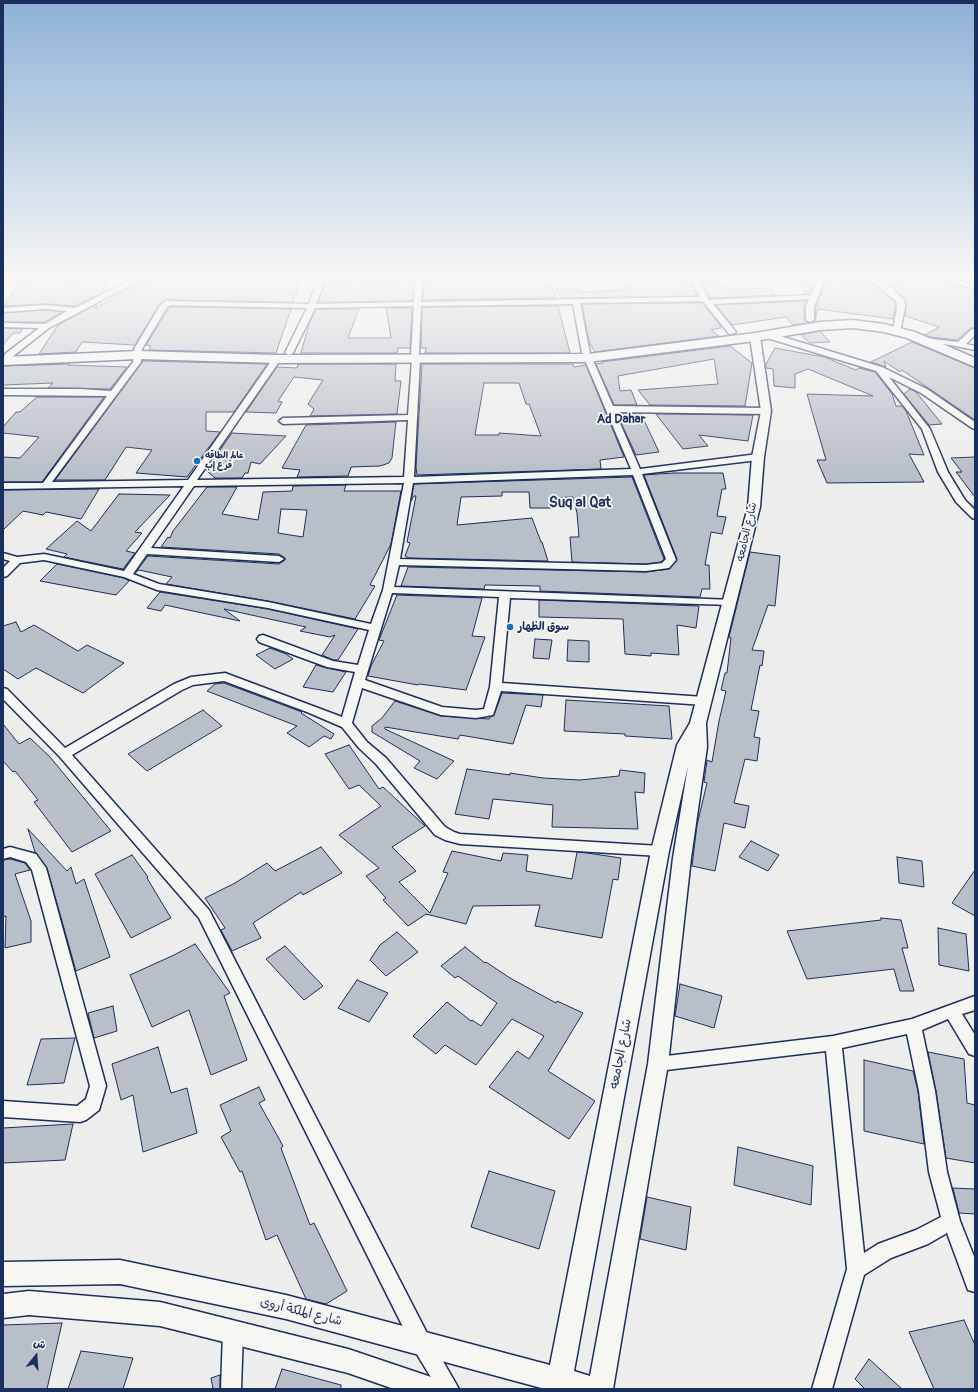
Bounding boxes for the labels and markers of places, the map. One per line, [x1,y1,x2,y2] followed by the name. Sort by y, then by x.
[205,451,244,472] place label: عالم الطاقه فرع إب
[192,456,202,466] marker: عالم الطاقه فرع إب
[518,620,569,634] place label: سوق الظهار
[505,622,515,632] marker: سوق الظهار

